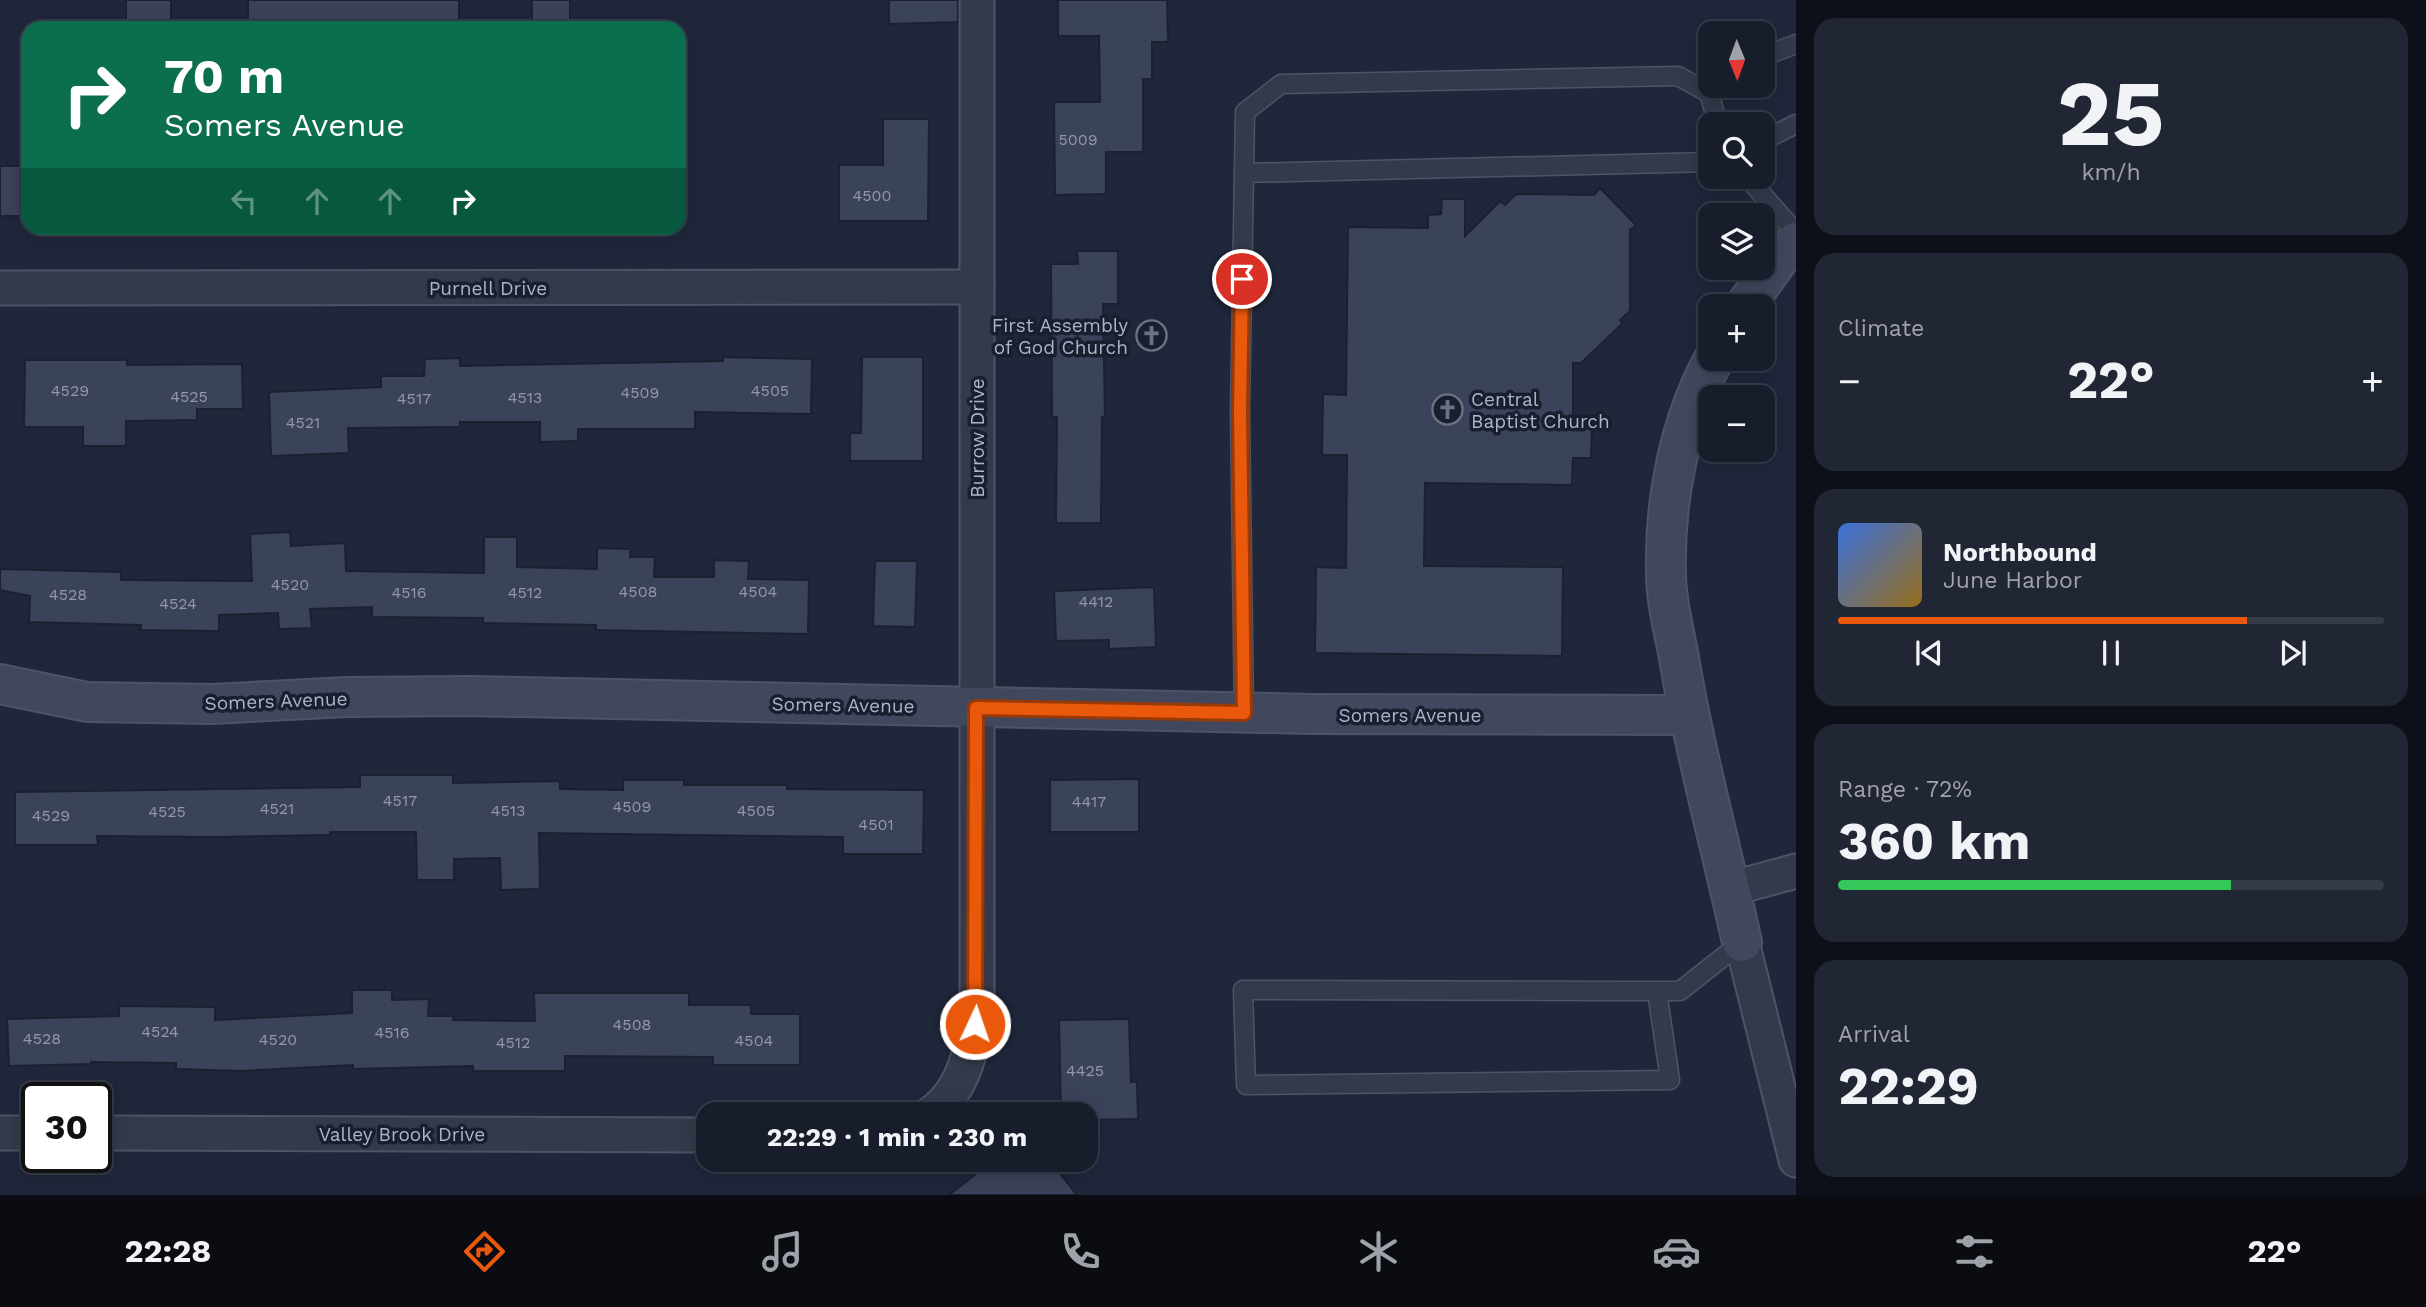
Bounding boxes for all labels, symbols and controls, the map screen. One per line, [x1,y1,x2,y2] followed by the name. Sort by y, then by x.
[1698,21,1774,98] north arrow
[1698,21,1775,462] map controls
[164,47,284,105] text: 70 m
[49,49,140,140] icon: right
[2057,60,2165,167] text: 25
[164,106,405,144] text: Somers Avenue
[1698,112,1775,189] button: search
[1058,130,1098,149] house number: 5009
[2081,159,2141,186] text: km/h
[225,182,263,220] icon: left
[298,182,336,220] icon: ahead
[371,182,409,220] icon: ahead
[444,182,482,220] icon: right
[853,186,892,205] house number: 4500
[1698,203,1775,280] button: layers
[1212,249,1272,309] pin
[1223,260,1261,298] icon: arrive
[429,277,547,300] street label: Purnell Drive
[1698,294,1775,371] button: +
[992,314,1128,359] place label: First Assembly of God Church
[1838,315,1924,342] text: Climate
[1134,319,1168,353] church icon: First Assembly of God Church
[2067,350,2155,411] text: 22°
[1838,359,1861,403] text: −
[2361,359,2384,403] text: +
[966,378,989,498] street label: Burrow Drive
[51,381,89,400] house number: 4529
[751,381,789,400] house number: 4505
[621,383,659,402] house number: 4509
[1698,385,1775,462] button: −
[170,387,208,406] house number: 4525
[508,388,542,407] house number: 4513
[1471,388,1610,433] place label: Central Baptist Church
[397,389,431,408] house number: 4517
[1431,393,1465,427] church icon: Central Baptist Church
[286,413,320,432] house number: 4521
[1943,537,2097,567] text: Northbound
[1943,567,2082,594] text: June Harbor
[271,575,309,594] house number: 4520
[619,582,657,601] house number: 4508
[739,582,778,601] house number: 4504
[391,583,427,602] house number: 4516
[508,583,542,602] house number: 4512
[49,585,87,604] house number: 4528
[1079,592,1113,611] house number: 4412
[159,594,197,613] house number: 4524
[1910,634,1948,672] icon: previous
[2092,634,2130,672] icon: pause
[2274,634,2312,672] icon: next
[204,687,348,715] street label: Somers Avenue
[771,692,915,718] street label: Somers Avenue
[1339,704,1481,727] street label: Somers Avenue
[1838,776,1972,803] text: Range · 72%
[383,791,417,810] house number: 4517
[1072,792,1106,811] house number: 4417
[613,797,651,816] house number: 4509
[260,799,294,818] house number: 4521
[491,801,525,820] house number: 4513
[737,801,775,820] house number: 4505
[148,802,186,821] house number: 4525
[32,806,70,825] house number: 4529
[1838,811,2031,872] text: 360 km
[858,815,894,834] house number: 4501
[938,987,1012,1061] position arrow
[613,1015,651,1034] house number: 4508
[1838,1021,1910,1048] text: Arrival
[141,1022,179,1041] house number: 4524
[374,1023,410,1042] house number: 4516
[23,1029,61,1048] house number: 4528
[259,1030,297,1049] house number: 4520
[735,1031,774,1050] house number: 4504
[496,1033,530,1052] house number: 4512
[1838,1056,1979,1117] text: 22:29
[1066,1061,1104,1080] house number: 4425
[21,1082,112,1173] speed limit sign: 30
[767,1122,1027,1152] text: 22:29 · 1 min · 230 m
[319,1123,485,1146] street label: Valley Brook Drive
[460,1227,509,1276] icon: directions
[758,1227,807,1276] icon: music
[1056,1227,1105,1276] icon: phone
[1354,1227,1403,1276] icon: climate
[1652,1227,1701,1276] icon: car
[1950,1227,1999,1276] icon: filters
[124,1232,211,1270] text: 22:28
[2248,1232,2302,1270] text: 22°

